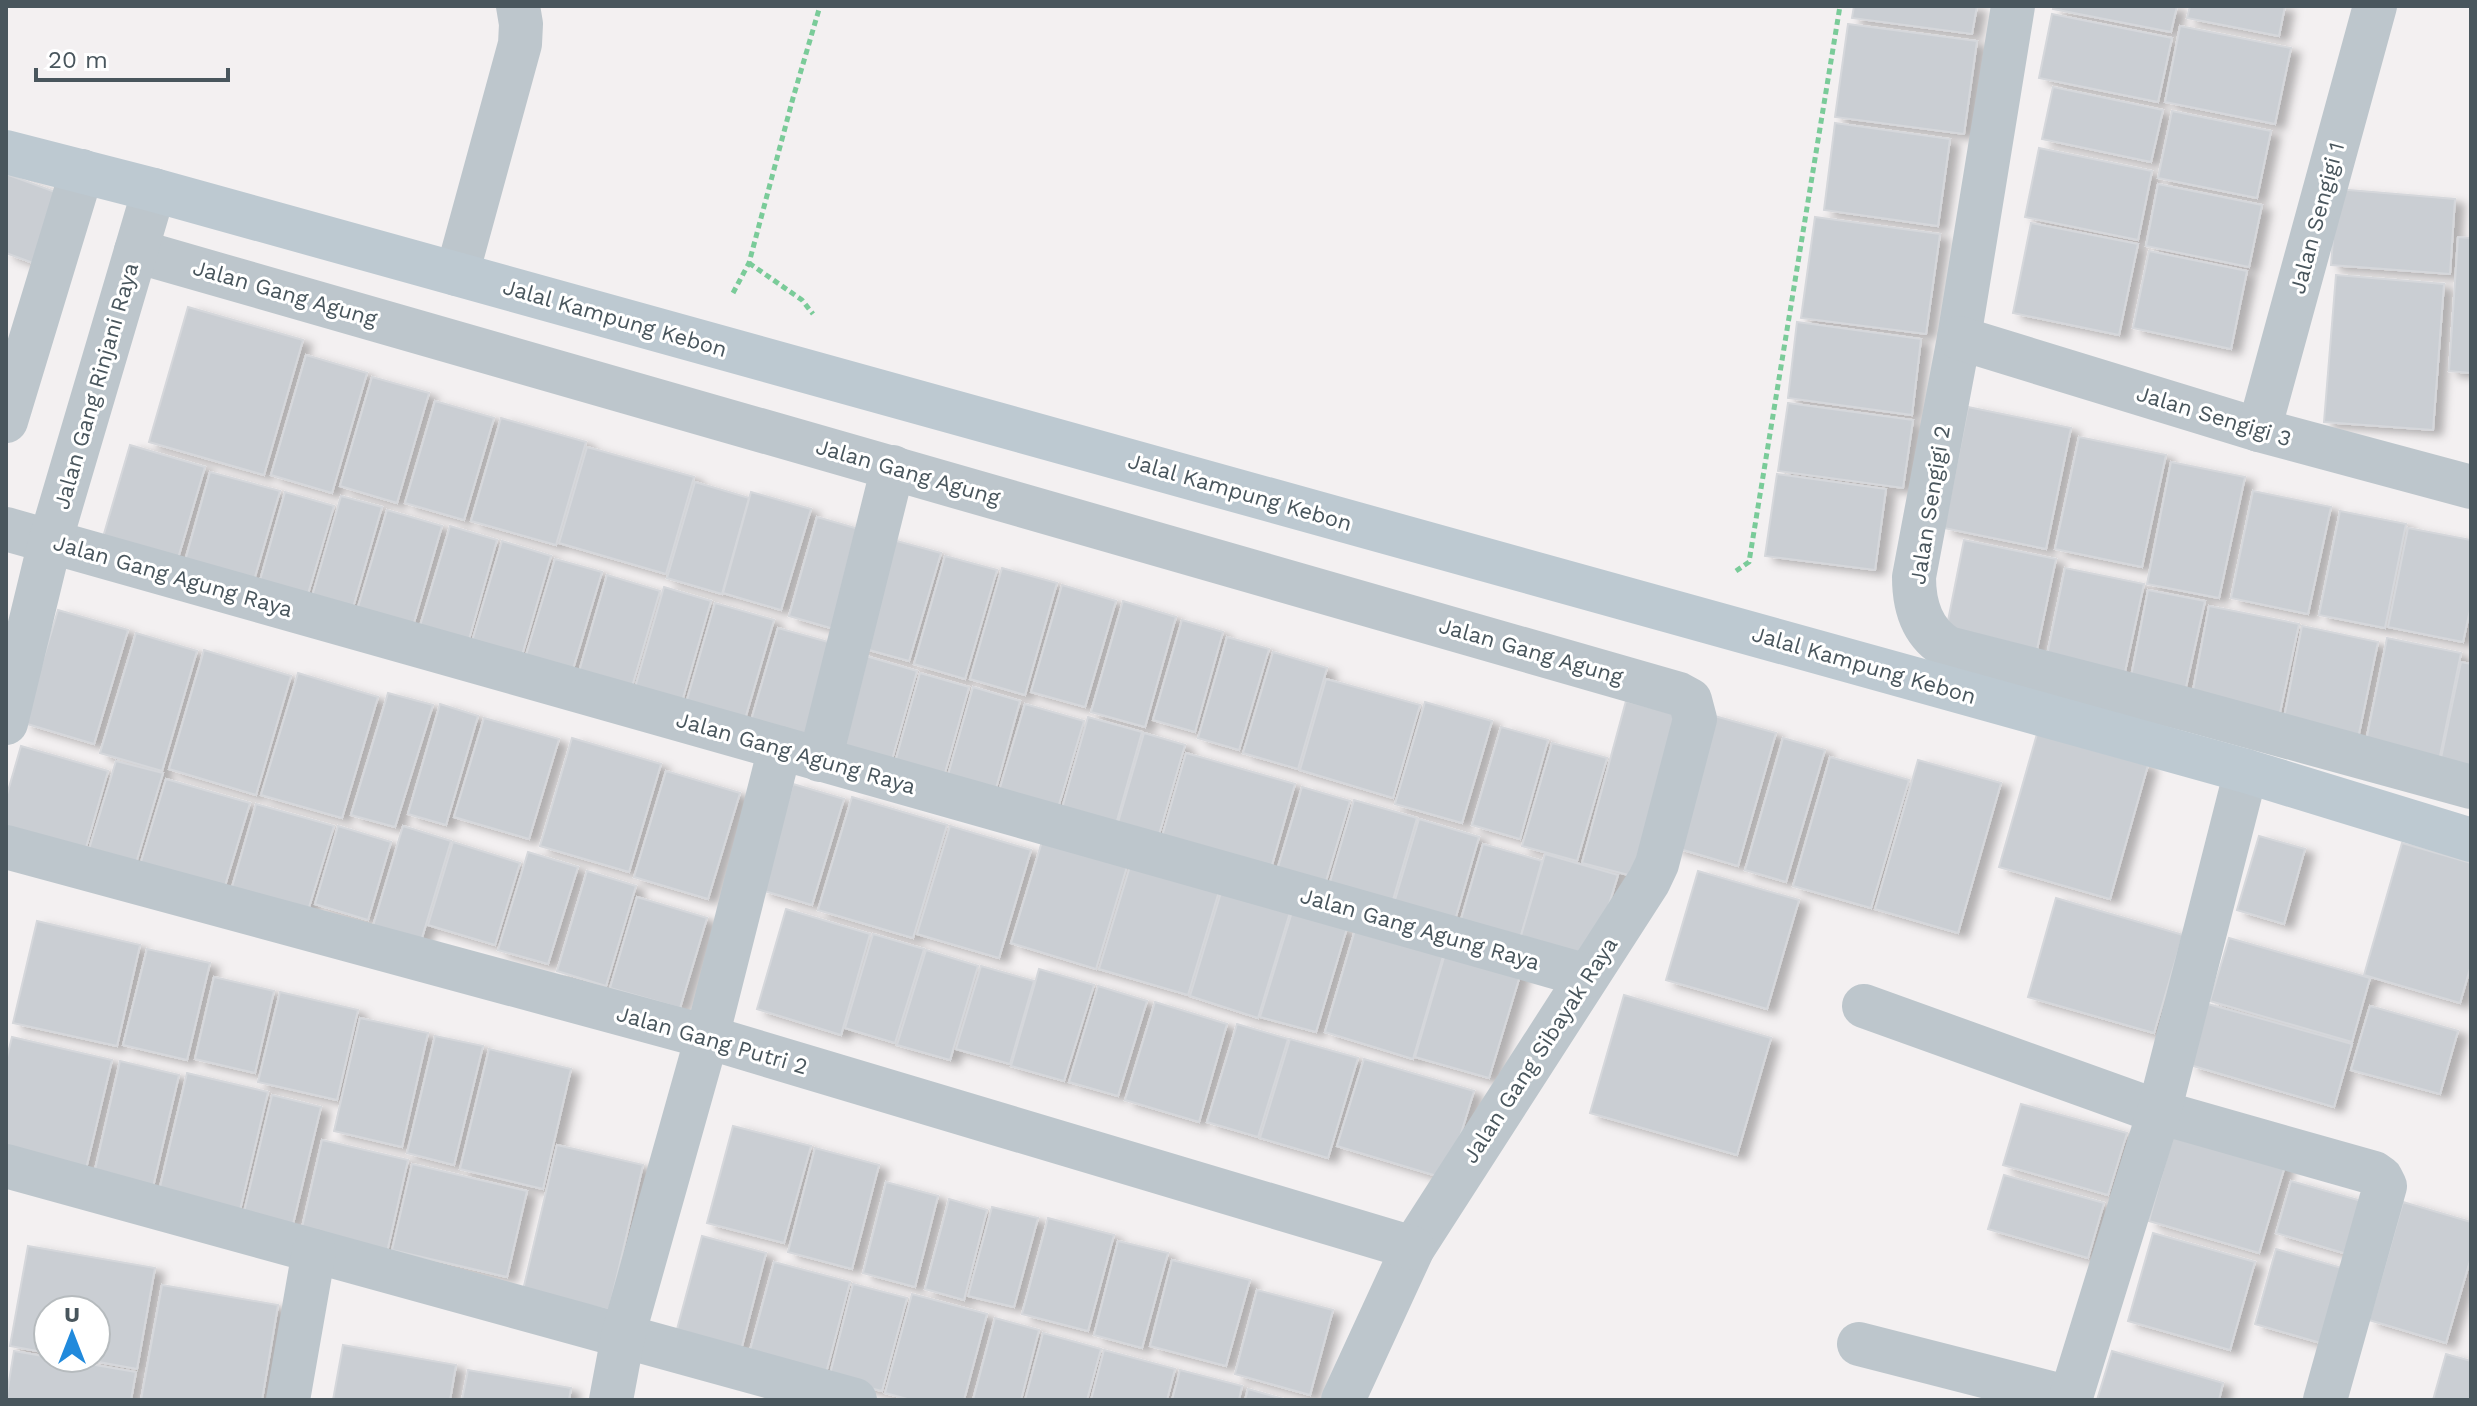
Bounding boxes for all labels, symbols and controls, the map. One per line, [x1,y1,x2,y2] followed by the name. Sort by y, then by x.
[36,32,228,82] scale bar
[48,46,108,74] text: 20 m
[2285,139,2349,297] street label: Jalan Sengigi 1
[190,255,380,331] street label: Jalan Gang Agung
[49,260,143,512] street label: Jalan Gang Rinjani Raya
[500,274,730,362] street label: Jalal Kampung Kebon
[2134,381,2294,451] street label: Jalan Sengigi 3
[1905,424,1955,586] street label: Jalan Sengigi 2
[813,434,1003,510] street label: Jalan Gang Agung
[1125,448,1355,536] street label: Jalal Kampung Kebon
[50,530,296,622] street label: Jalan Gang Agung Raya
[1436,613,1626,689] street label: Jalan Gang Agung
[1749,621,1979,709] street label: Jalal Kampung Kebon
[673,707,919,799] street label: Jalan Gang Agung Raya
[1297,883,1543,975] street label: Jalan Gang Agung Raya
[1458,932,1622,1168] street label: Jalan Gang Sibayak Raya
[614,1001,810,1079] street label: Jalan Gang Putri 2
[32,1294,112,1374] north arrow
[64,1302,80,1327] text: U

